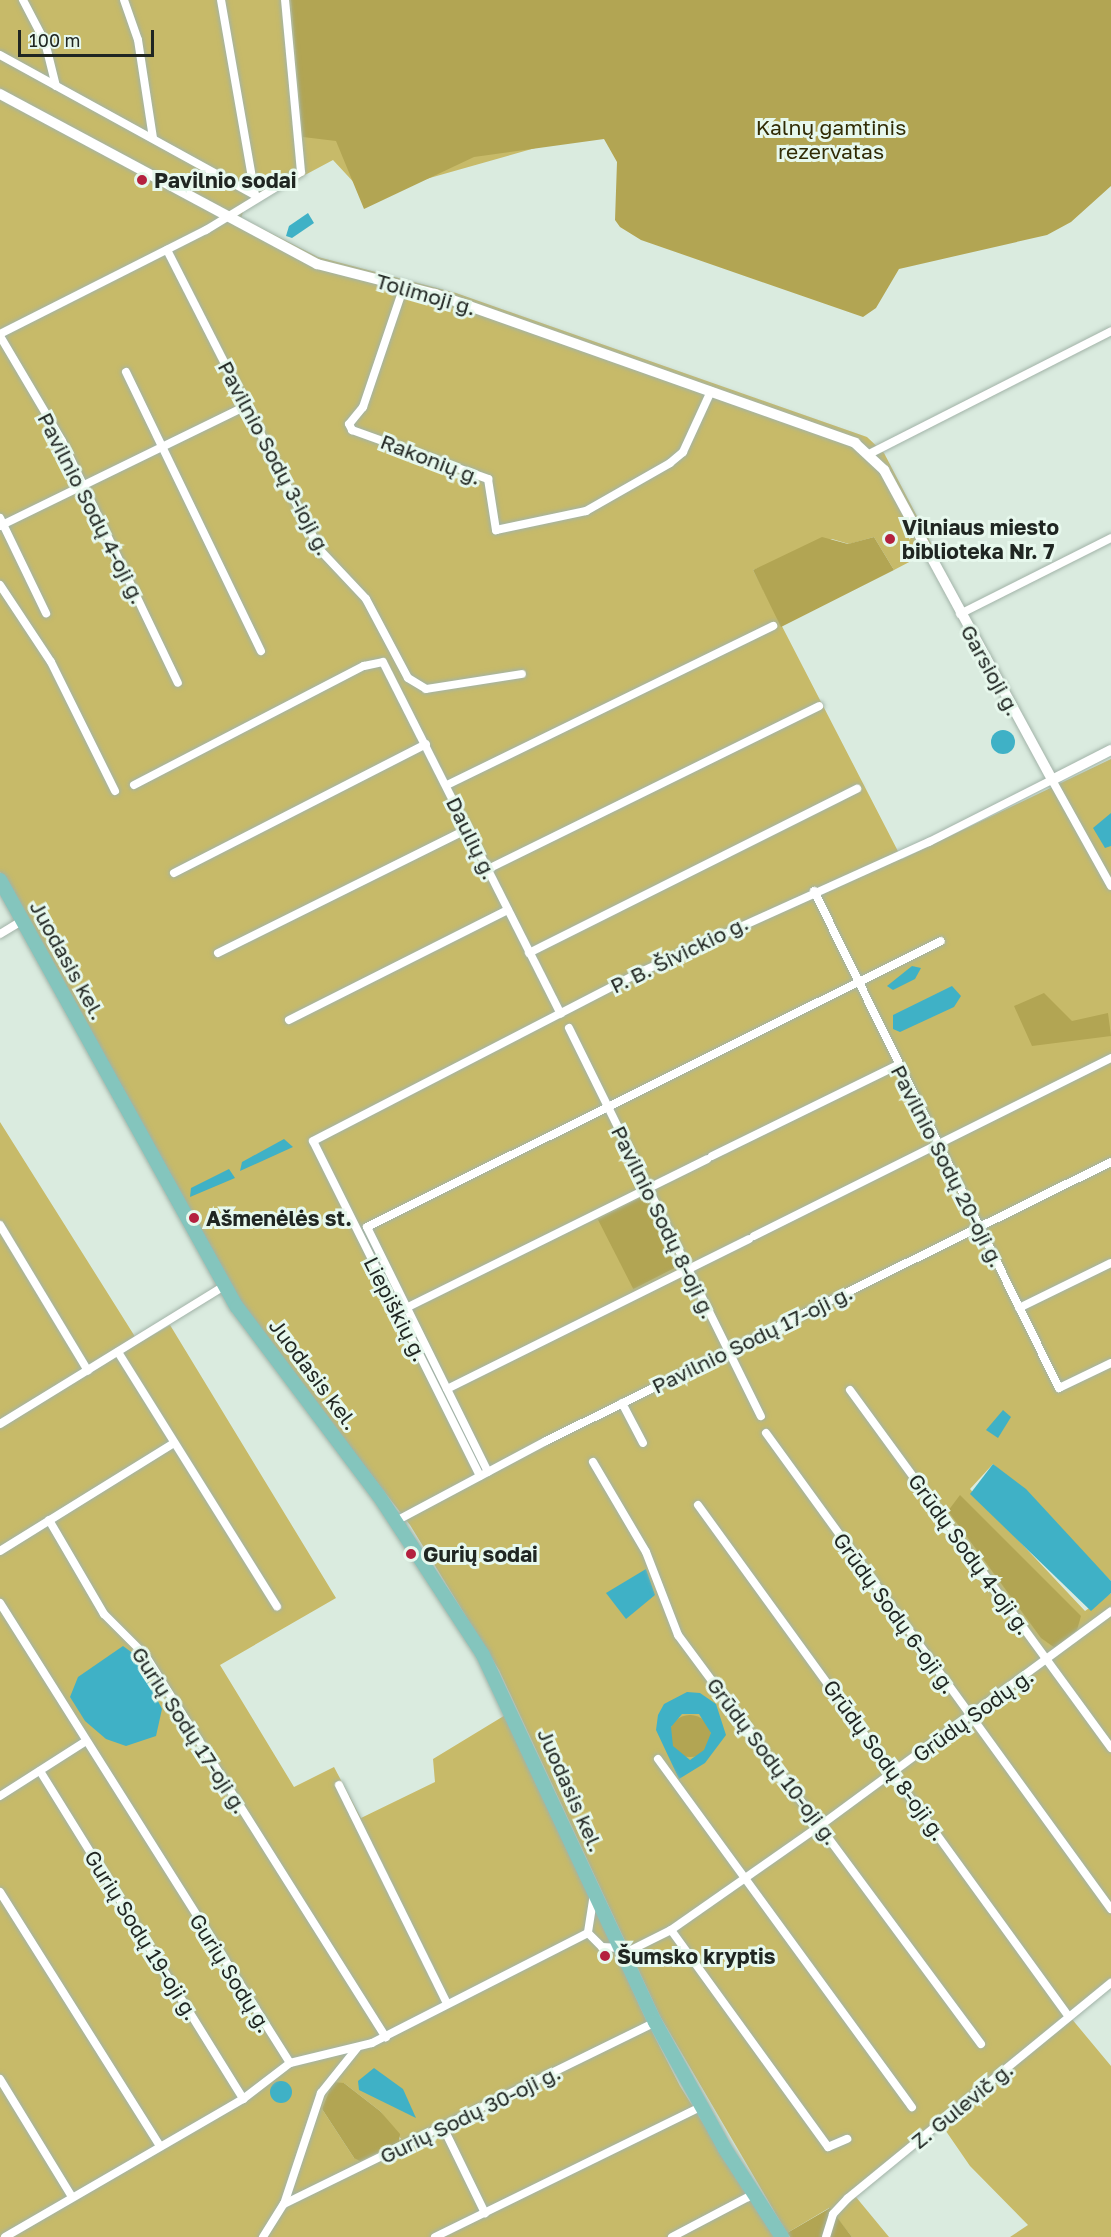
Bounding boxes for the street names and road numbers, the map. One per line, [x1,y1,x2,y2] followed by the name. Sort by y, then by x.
[373,268,479,320] street label: Tolimoji g.
[213,356,337,560] street label: Pavilnio Sodų 3-ioji g.
[33,408,151,608] street label: Pavilnio Sodų 4-oji g.
[377,428,485,490] street label: Rakonių g.
[956,620,1026,720] street label: Garsioji g.
[441,793,503,883] street label: Daulių g.
[25,896,111,1024] street label: Juodasis kel.
[606,910,752,998] street label: P. B. Šivickio g.
[886,1061,1010,1271] street label: Pavilnio Sodų 20-oji g.
[606,1121,722,1323] street label: Pavilnio Sodų 8-oji g.
[359,1252,433,1366] street label: Liepiškių g.
[648,1279,856,1399] street label: Pavilnio Sodų 17-oji g.
[264,1313,364,1435] street label: Juodasis kel.
[903,1469,1037,1639] street label: Grūdų Sodų 4-oji g.
[828,1528,962,1698] street label: Grūdų Sodų 6-oji g.
[127,1642,253,1818] street label: Gurių Sodų 17-oji g.
[908,1663,1038,1767] street label: Grūdų Sodų g.
[702,1672,844,1850] street label: Grūdų Sodų 10-oji g.
[818,1675,952,1845] street label: Grūdų Sodų 8-oji g.
[533,1724,609,1856] street label: Juodasis kel.
[80,1845,204,2025] street label: Gurių Sodų 19-oji g.
[184,1909,278,2037] street label: Gurių Sodų g.
[906,2056,1018,2154] street label: Z. Gulevič g.
[376,2059,564,2169] street label: Gurių Sodų 30-oji g.

